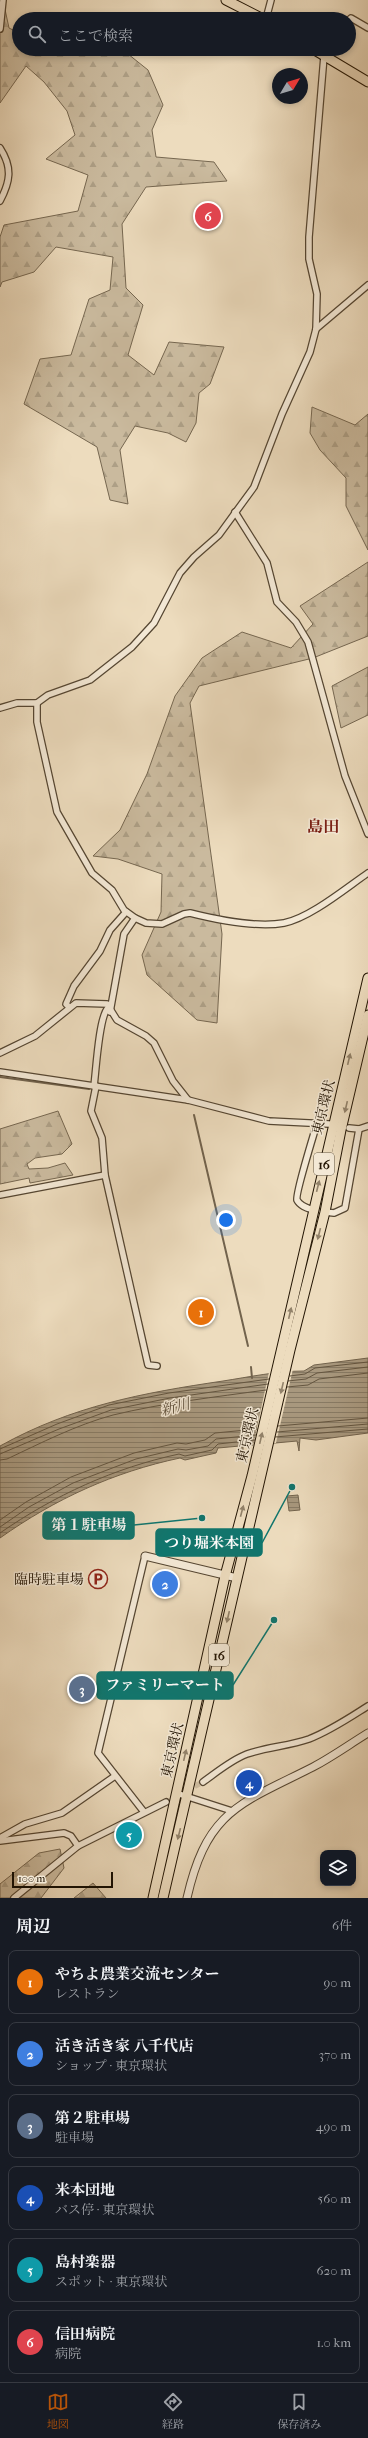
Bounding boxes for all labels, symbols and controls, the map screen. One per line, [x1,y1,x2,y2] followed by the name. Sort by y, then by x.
[12,12,356,56] search box
[26,23,48,45] icon: search
[58,27,133,45] text: ここで検索
[272,68,308,104] north arrow
[195,201,221,231] pin: 6
[307,817,339,836] district label: 島田
[346,1053,352,1065] one-way arrow
[308,1078,339,1136] street label: 東京環状
[343,1101,349,1114] one-way arrow
[314,1153,334,1175] road number: 16
[316,1180,322,1192] one-way arrow
[216,1210,236,1230] your location
[316,1229,322,1241] one-way arrow
[188,1297,214,1327] pin: 1
[288,1307,294,1319] one-way arrow
[278,1382,284,1394] one-way arrow
[158,1394,194,1419] water label: 新川
[233,1406,262,1464] street label: 東京環状
[259,1432,265,1444] one-way arrow
[240,1505,246,1518] one-way arrow
[43,1512,134,1539] callout: 第１駐車場
[51,1516,127,1534] text: 第１駐車場
[156,1529,262,1556] callout: つり堀米本園
[164,1534,254,1552] text: つり堀米本園
[87,1568,109,1590] parking icon: 臨時駐車場
[152,1569,178,1599] pin: 2
[14,1571,84,1588] place label: 臨時駐車場
[225,1610,231,1623] one-way arrow
[209,1644,229,1666] road number: 16
[97,1672,233,1699] callout: ファミリーマート
[69,1674,95,1704] pin: 3
[105,1676,225,1694] text: ファミリーマート
[158,1721,187,1779] street label: 東京環状
[182,1749,188,1761] one-way arrow
[236,1768,262,1798] pin: 4
[116,1820,142,1850] pin: 5
[176,1828,182,1840] one-way arrow
[320,1850,356,1886] map controls
[320,1850,356,1886] button: layers
[12,1870,113,1889] scale bar
[18,1872,46,1885] text: 100 m
[16,1916,50,1936] text: 周辺
[332,1918,352,1933] text: 6件
[55,1965,219,1983] text: やちよ農業交流センター
[28,1975,32,1990] text: 1
[323,1975,351,1990] text: 90 m
[55,1986,120,2001] text: レストラン
[55,2037,193,2055] text: 活き活き家 八千代店
[27,2047,33,2062] text: 2
[319,2047,351,2062] text: 370 m
[55,2058,167,2073] text: ショップ · 東京環状
[55,2109,130,2127] text: 第２駐車場
[27,2119,33,2134] text: 3
[316,2119,351,2134] text: 490 m
[55,2130,94,2145] text: 駐車場
[55,2181,115,2199] text: 米本団地
[26,2191,34,2206] text: 4
[318,2191,351,2206] text: 560 m
[55,2202,154,2217] text: バス停 · 東京環状
[55,2253,115,2271] text: 島村楽器
[27,2263,33,2278] text: 5
[317,2263,351,2278] text: 620 m
[55,2274,167,2289] text: スポット · 東京環状
[55,2325,115,2343] text: 信田病院
[26,2335,34,2350] text: 6
[316,2335,351,2350] text: 1.0 km
[55,2346,81,2361] text: 病院
[47,2391,69,2431] tab: 地図
[162,2391,184,2431] tab: 経路
[277,2391,321,2431] tab: 保存済み

